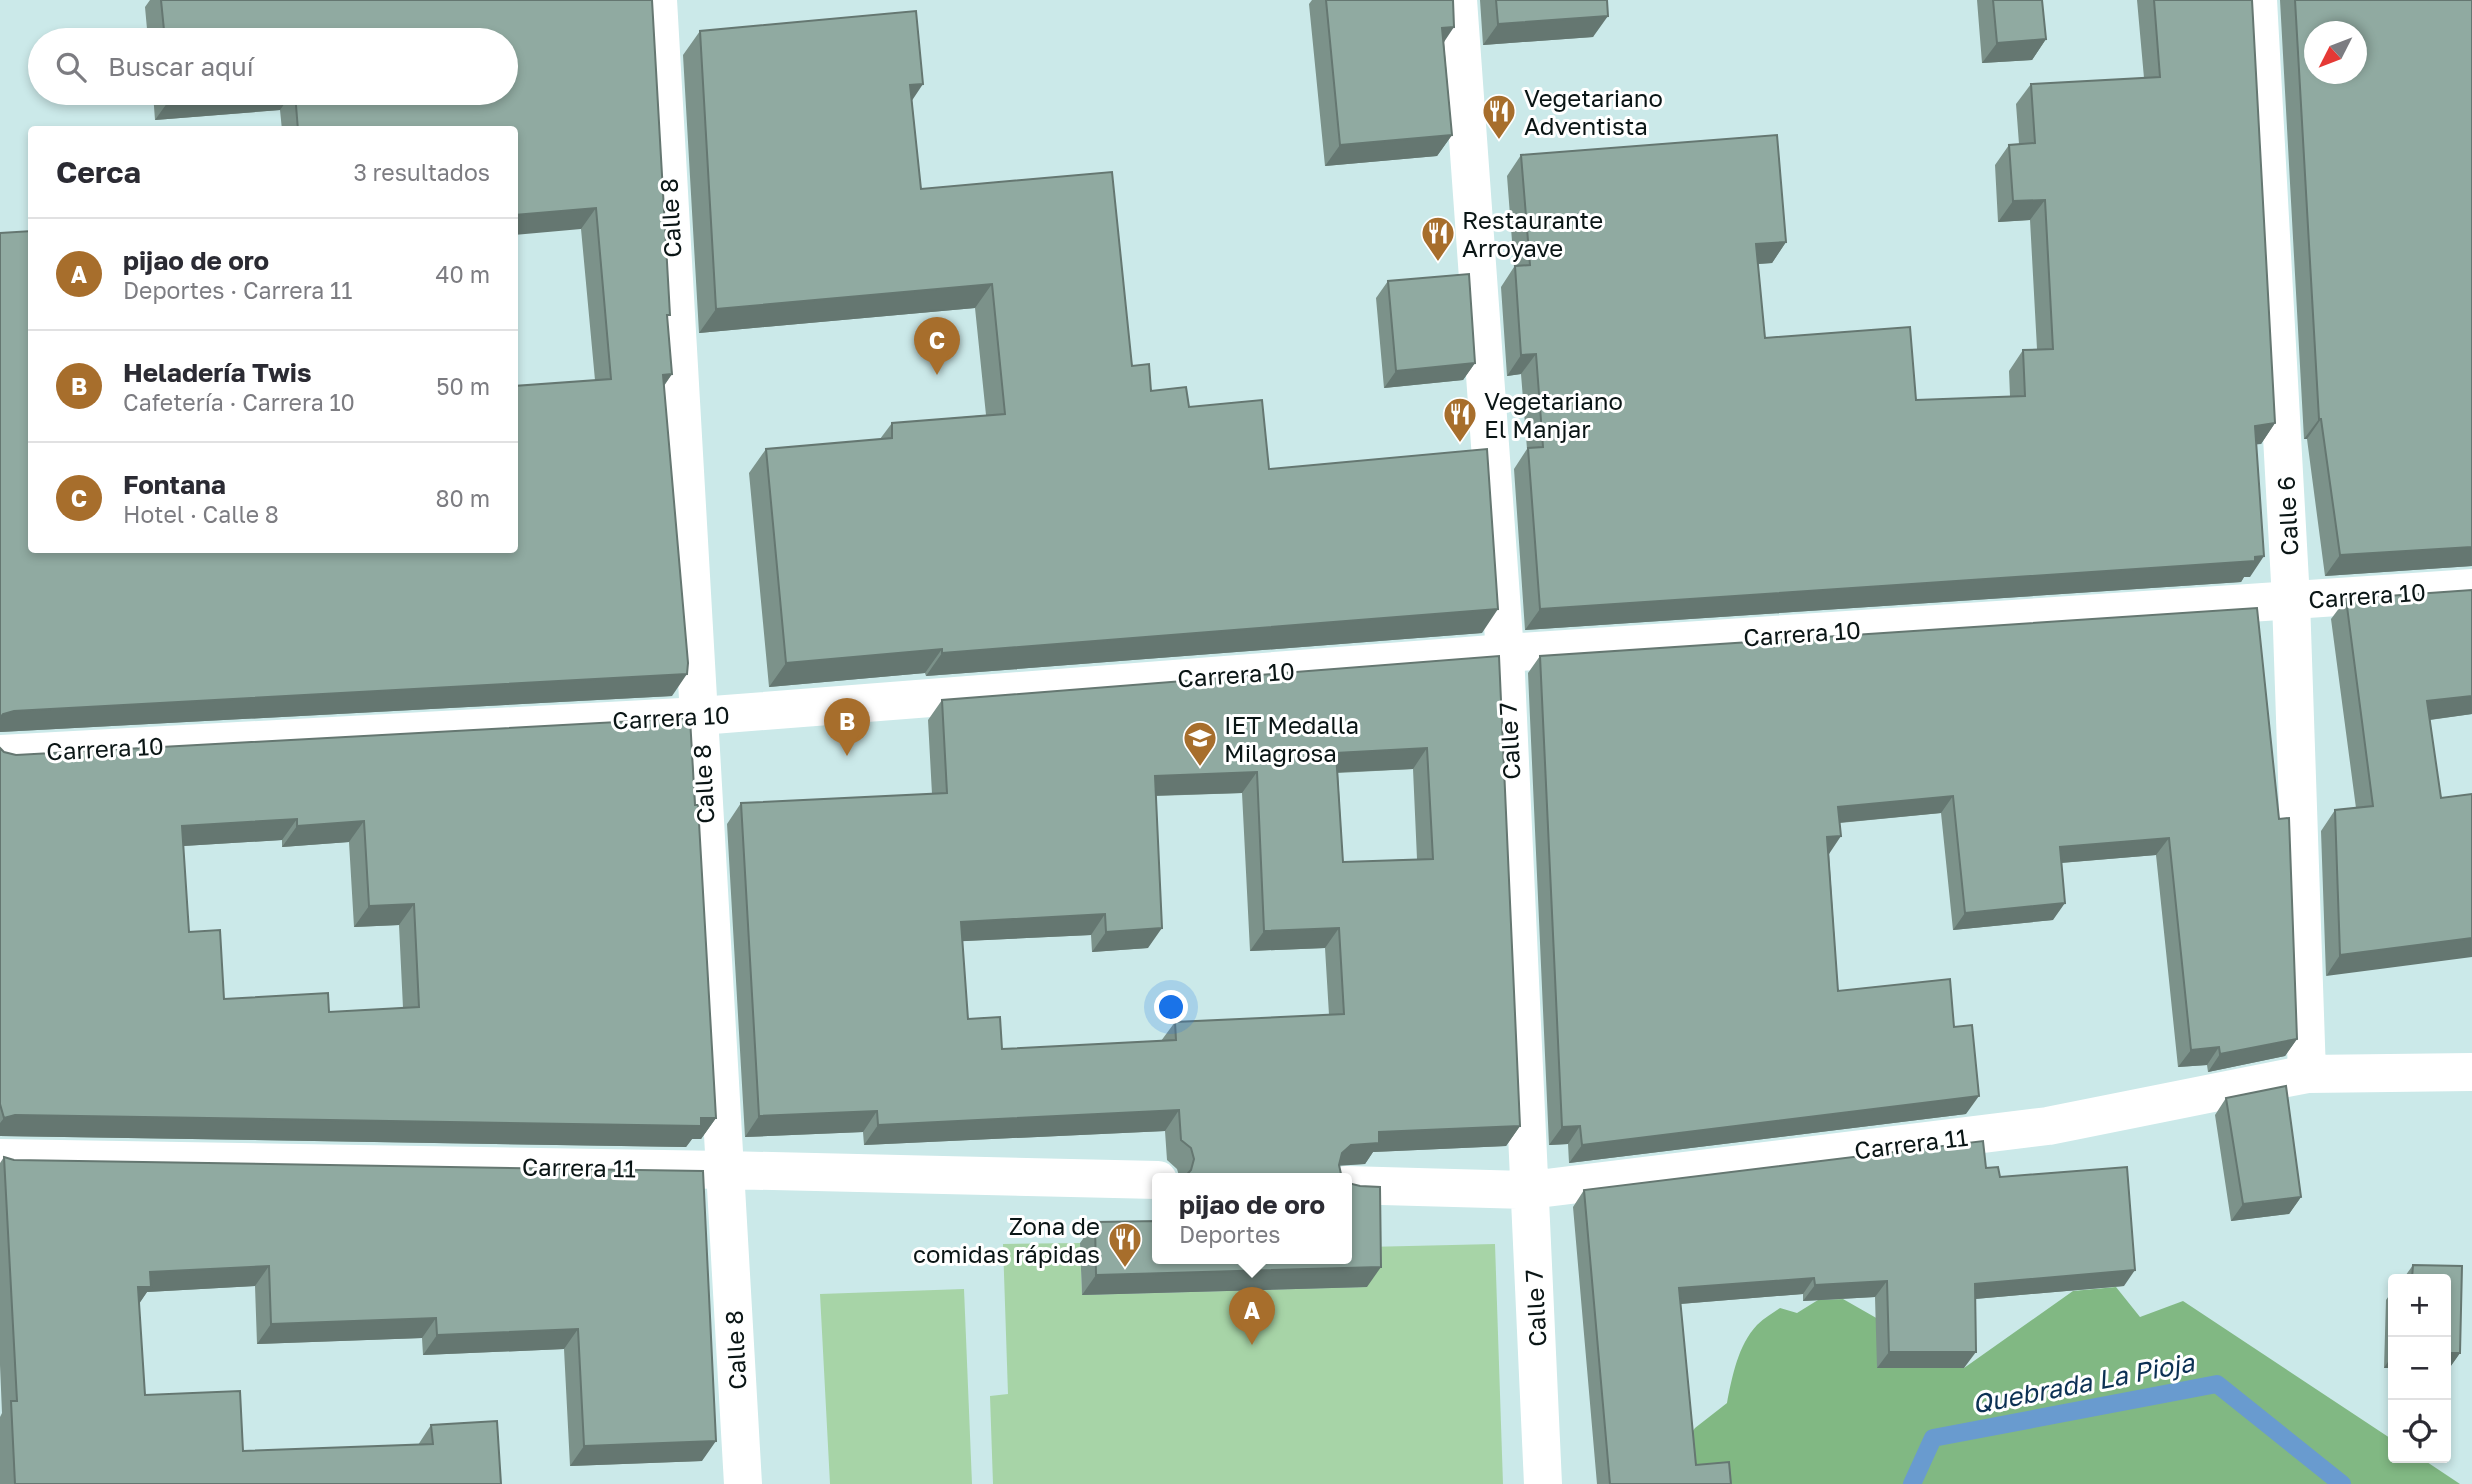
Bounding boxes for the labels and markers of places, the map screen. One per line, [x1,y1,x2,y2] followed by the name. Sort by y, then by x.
[1524,83,1663,140] place label: Vegetariano Adventista
[1480,92,1518,141] restaurant icon: Vegetariano Adventista
[1462,205,1603,262] place label: Restaurante Arroyave
[1419,214,1457,263] restaurant icon: Restaurante Arroyave
[914,317,960,375] pin: C
[1484,386,1623,443] place label: Vegetariano El Manjar
[1441,395,1479,444] restaurant icon: Vegetariano El Manjar
[824,698,870,756] pin: B
[1224,710,1359,767] place label: IET Medalla Milagrosa
[1181,719,1219,768] school or university icon: IET Medalla Milagrosa
[913,1211,1100,1268] place label: Zona de comidas rápidas
[1106,1220,1144,1269] restaurant icon: Zona de comidas rápidas
[1229,1287,1275,1345] pin: A

